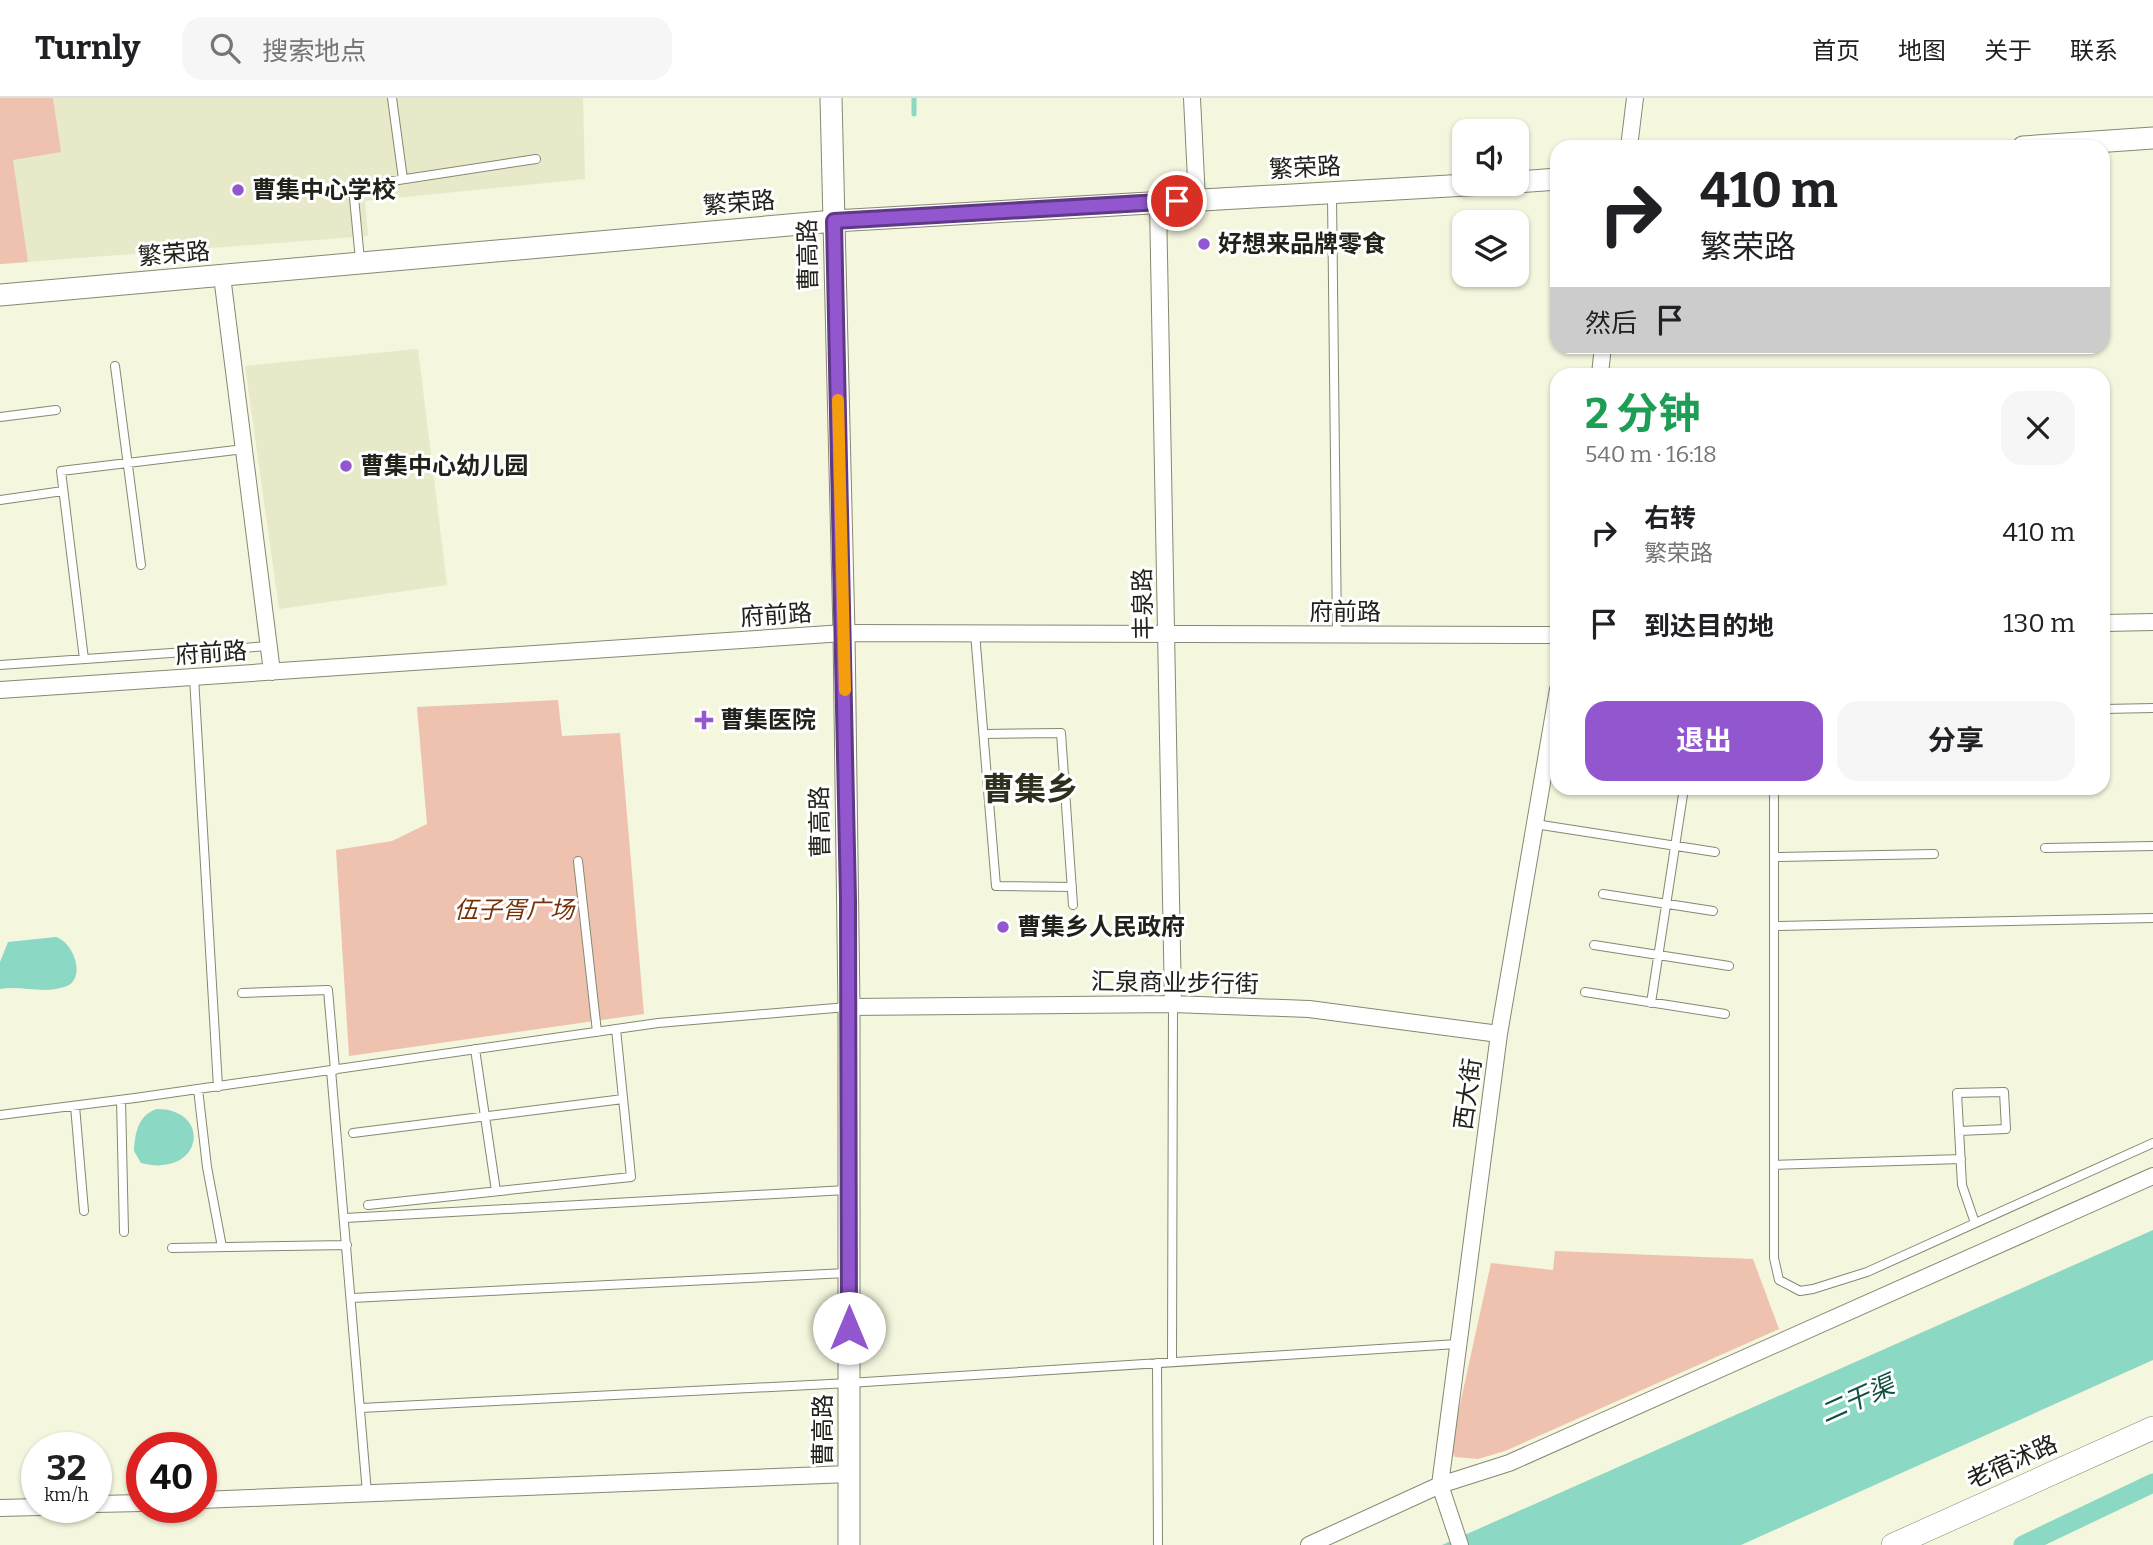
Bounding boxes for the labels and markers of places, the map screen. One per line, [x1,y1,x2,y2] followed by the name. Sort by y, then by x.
[1147,171,1207,231] pin
[252,176,396,204] place label: 曹集中心学校
[230,182,246,198] marker: 曹集中心学校
[1218,230,1386,258] place label: 好想来品牌零食
[1196,236,1212,252] marker: 好想来品牌零食
[360,452,528,480] place label: 曹集中心幼儿园
[338,458,354,474] marker: 曹集中心幼儿园
[720,706,816,734] place label: 曹集医院
[694,710,714,730] marker: 曹集医院
[1017,913,1185,941] place label: 曹集乡人民政府
[995,919,1011,935] marker: 曹集乡人民政府

